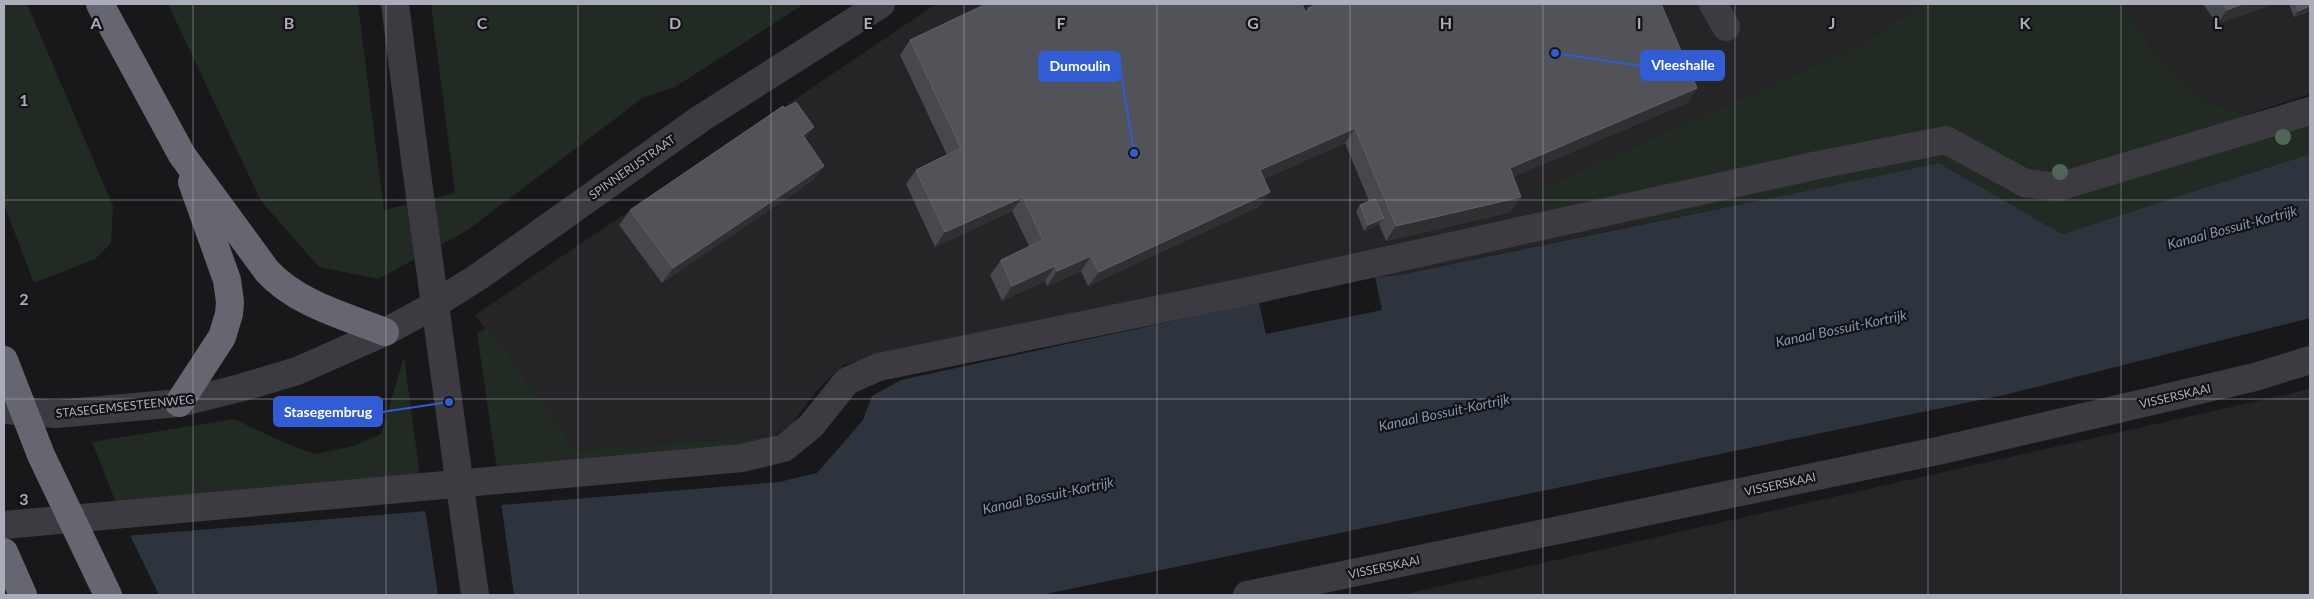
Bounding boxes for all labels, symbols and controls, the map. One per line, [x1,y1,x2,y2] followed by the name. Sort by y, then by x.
[89,13,102,32] text: A
[284,13,294,32] text: B
[477,13,488,32] text: C
[669,13,681,32] text: D
[863,13,873,32] text: E
[1056,13,1066,32] text: F
[1247,13,1259,32] text: G
[1440,13,1452,32] text: H
[1637,13,1641,32] text: I
[1829,13,1835,32] text: J
[2020,13,2032,32] text: K
[2214,13,2223,32] text: L
[1641,51,1724,80] callout: Vleeshalle
[1039,52,1120,81] callout: Dumoulin
[1650,56,1715,73] text: Vleeshalle
[1049,57,1111,74] text: Dumoulin
[19,90,29,109] text: 1
[586,132,678,202] street label: SPINNERIJSTRAAT
[2165,201,2299,253] water label: Kanaal Bossuit-Kortrijk
[19,289,29,308] text: 2
[1774,306,1909,350] water label: Kanaal Bossuit-Kortrijk
[2138,380,2212,412] street label: VISSERSKAAI
[1377,390,1512,434] water label: Kanaal Bossuit-Kortrijk
[55,391,195,421] street label: STASEGEMSESTEENWEG
[274,397,382,426] callout: Stasegembrug
[284,403,373,420] text: Stasegembrug
[1743,469,1817,499] street label: VISSERSKAAI
[981,473,1116,517] water label: Kanaal Bossuit-Kortrijk
[19,489,29,508] text: 3
[1347,552,1421,582] street label: VISSERSKAAI

